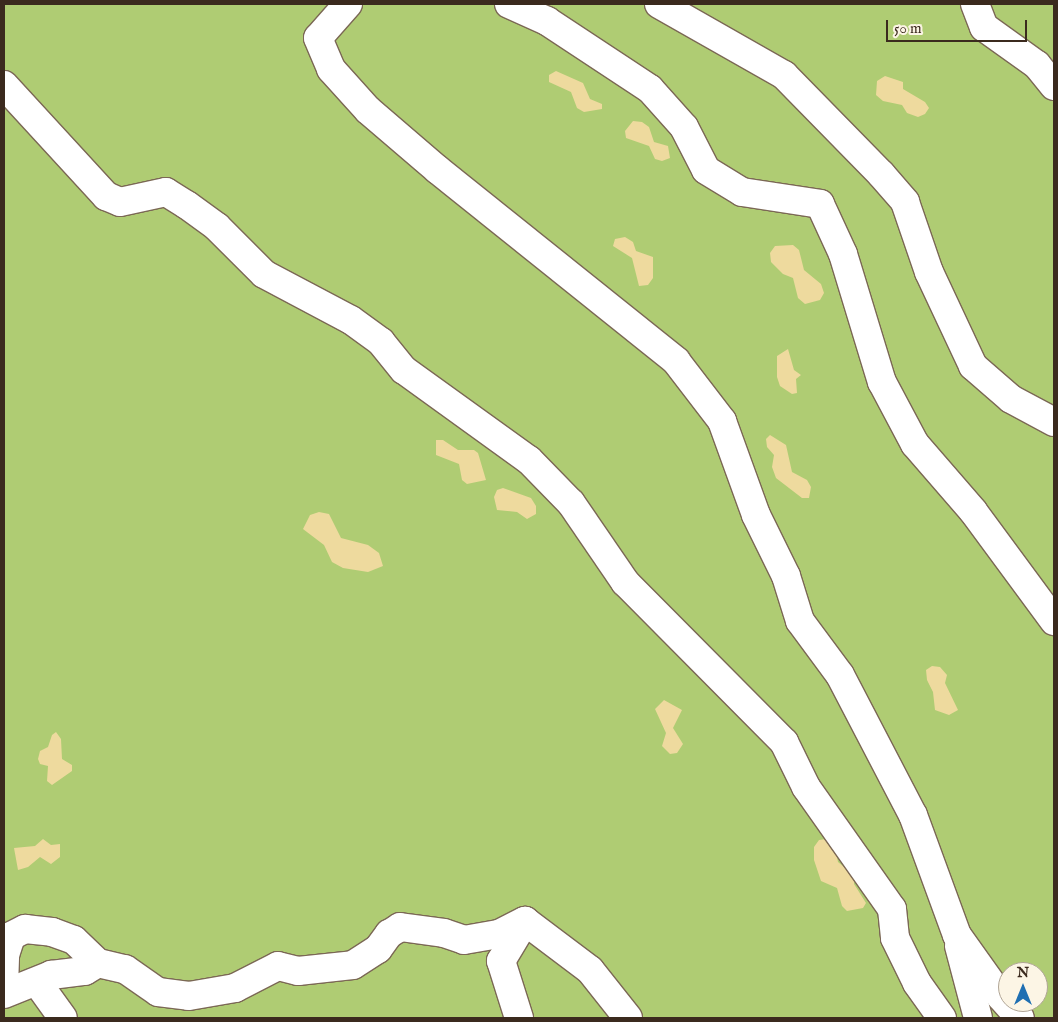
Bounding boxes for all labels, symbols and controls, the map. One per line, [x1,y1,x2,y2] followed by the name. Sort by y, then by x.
[888,10,1029,42] scale bar
[894,19,922,38] text: 50 m
[998,962,1048,1012] north arrow
[1017,964,1029,982] text: N

